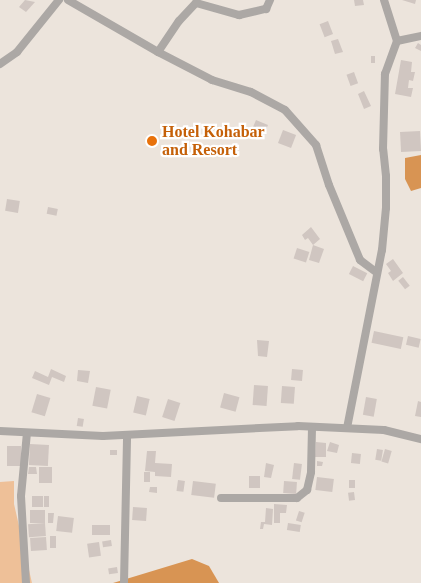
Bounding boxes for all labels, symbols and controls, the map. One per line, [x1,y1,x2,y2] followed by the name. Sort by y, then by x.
[162,122,265,160] place label: Hotel Kohabar and Resort
[146,135,158,147] marker: Hotel Kohabar and Resort

